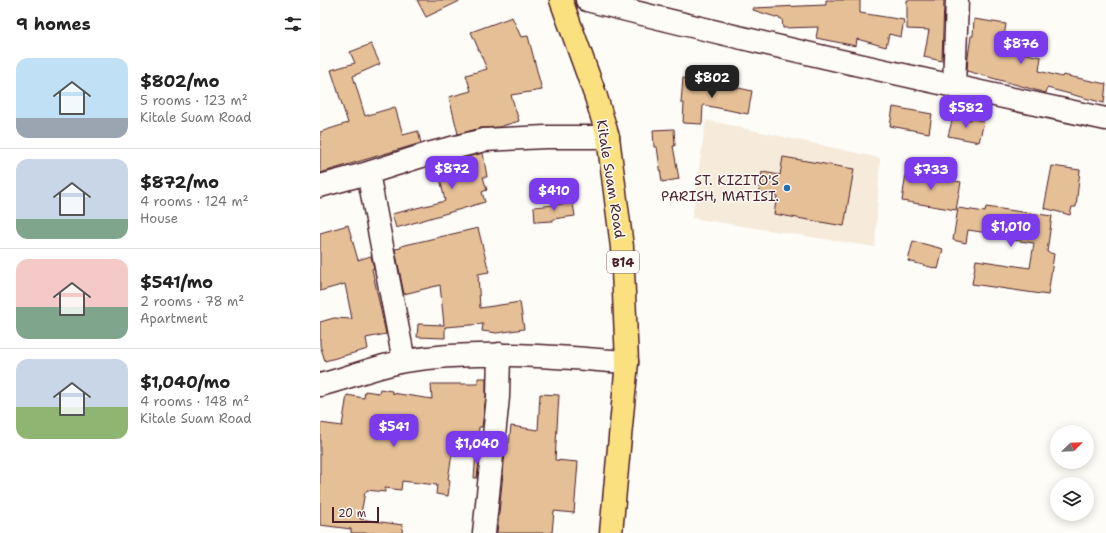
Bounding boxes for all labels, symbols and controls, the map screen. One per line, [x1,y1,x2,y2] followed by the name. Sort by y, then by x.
[16,13,91,35] text: 9 homes
[282,13,304,35] icon: filters
[997,31,1045,65] pin: $876
[1003,35,1039,52] text: $876
[688,65,736,99] pin: $802
[694,69,730,86] text: $802
[140,70,220,92] text: $802/mo
[48,74,96,122] icon: home
[140,92,248,109] text: 5 rooms · 123 m²
[942,95,990,129] pin: $582
[948,99,984,116] text: $582
[140,109,251,126] text: Kitale Suam Road
[593,118,629,240] street label: Kitale Suam Road
[428,156,476,190] pin: $872
[907,157,955,191] pin: $733
[434,160,470,177] text: $872
[913,161,949,178] text: $733
[140,171,219,193] text: $872/mo
[661,171,779,205] place label: ST. KIZITO'S PARISH, MATISI.
[48,175,96,223] icon: home
[530,178,578,212] pin: $410
[538,182,570,199] text: $410
[782,183,792,193] marker: ST. KIZITO'S PARISH, MATISI.
[140,193,249,210] text: 4 rooms · 124 m²
[140,210,178,227] text: House
[978,214,1044,248] pin: $1,010
[991,218,1031,235] text: $1,010
[607,251,639,273] road number: B14
[140,271,213,293] text: $541/mo
[48,275,96,323] icon: home
[140,293,244,310] text: 2 rooms · 78 m²
[140,310,208,327] text: Apartment
[140,371,230,393] text: $1,040/mo
[48,375,96,423] icon: home
[140,393,249,410] text: 4 rooms · 148 m²
[140,410,251,427] text: Kitale Suam Road
[370,414,418,448] pin: $541
[378,418,410,435] text: $541
[1050,425,1094,469] north arrow
[1050,425,1094,521] map controls
[444,431,510,465] pin: $1,040
[455,435,499,452] text: $1,040
[1050,477,1094,521] button: layers
[332,505,379,524] scale bar
[338,506,366,521] text: 20 m

